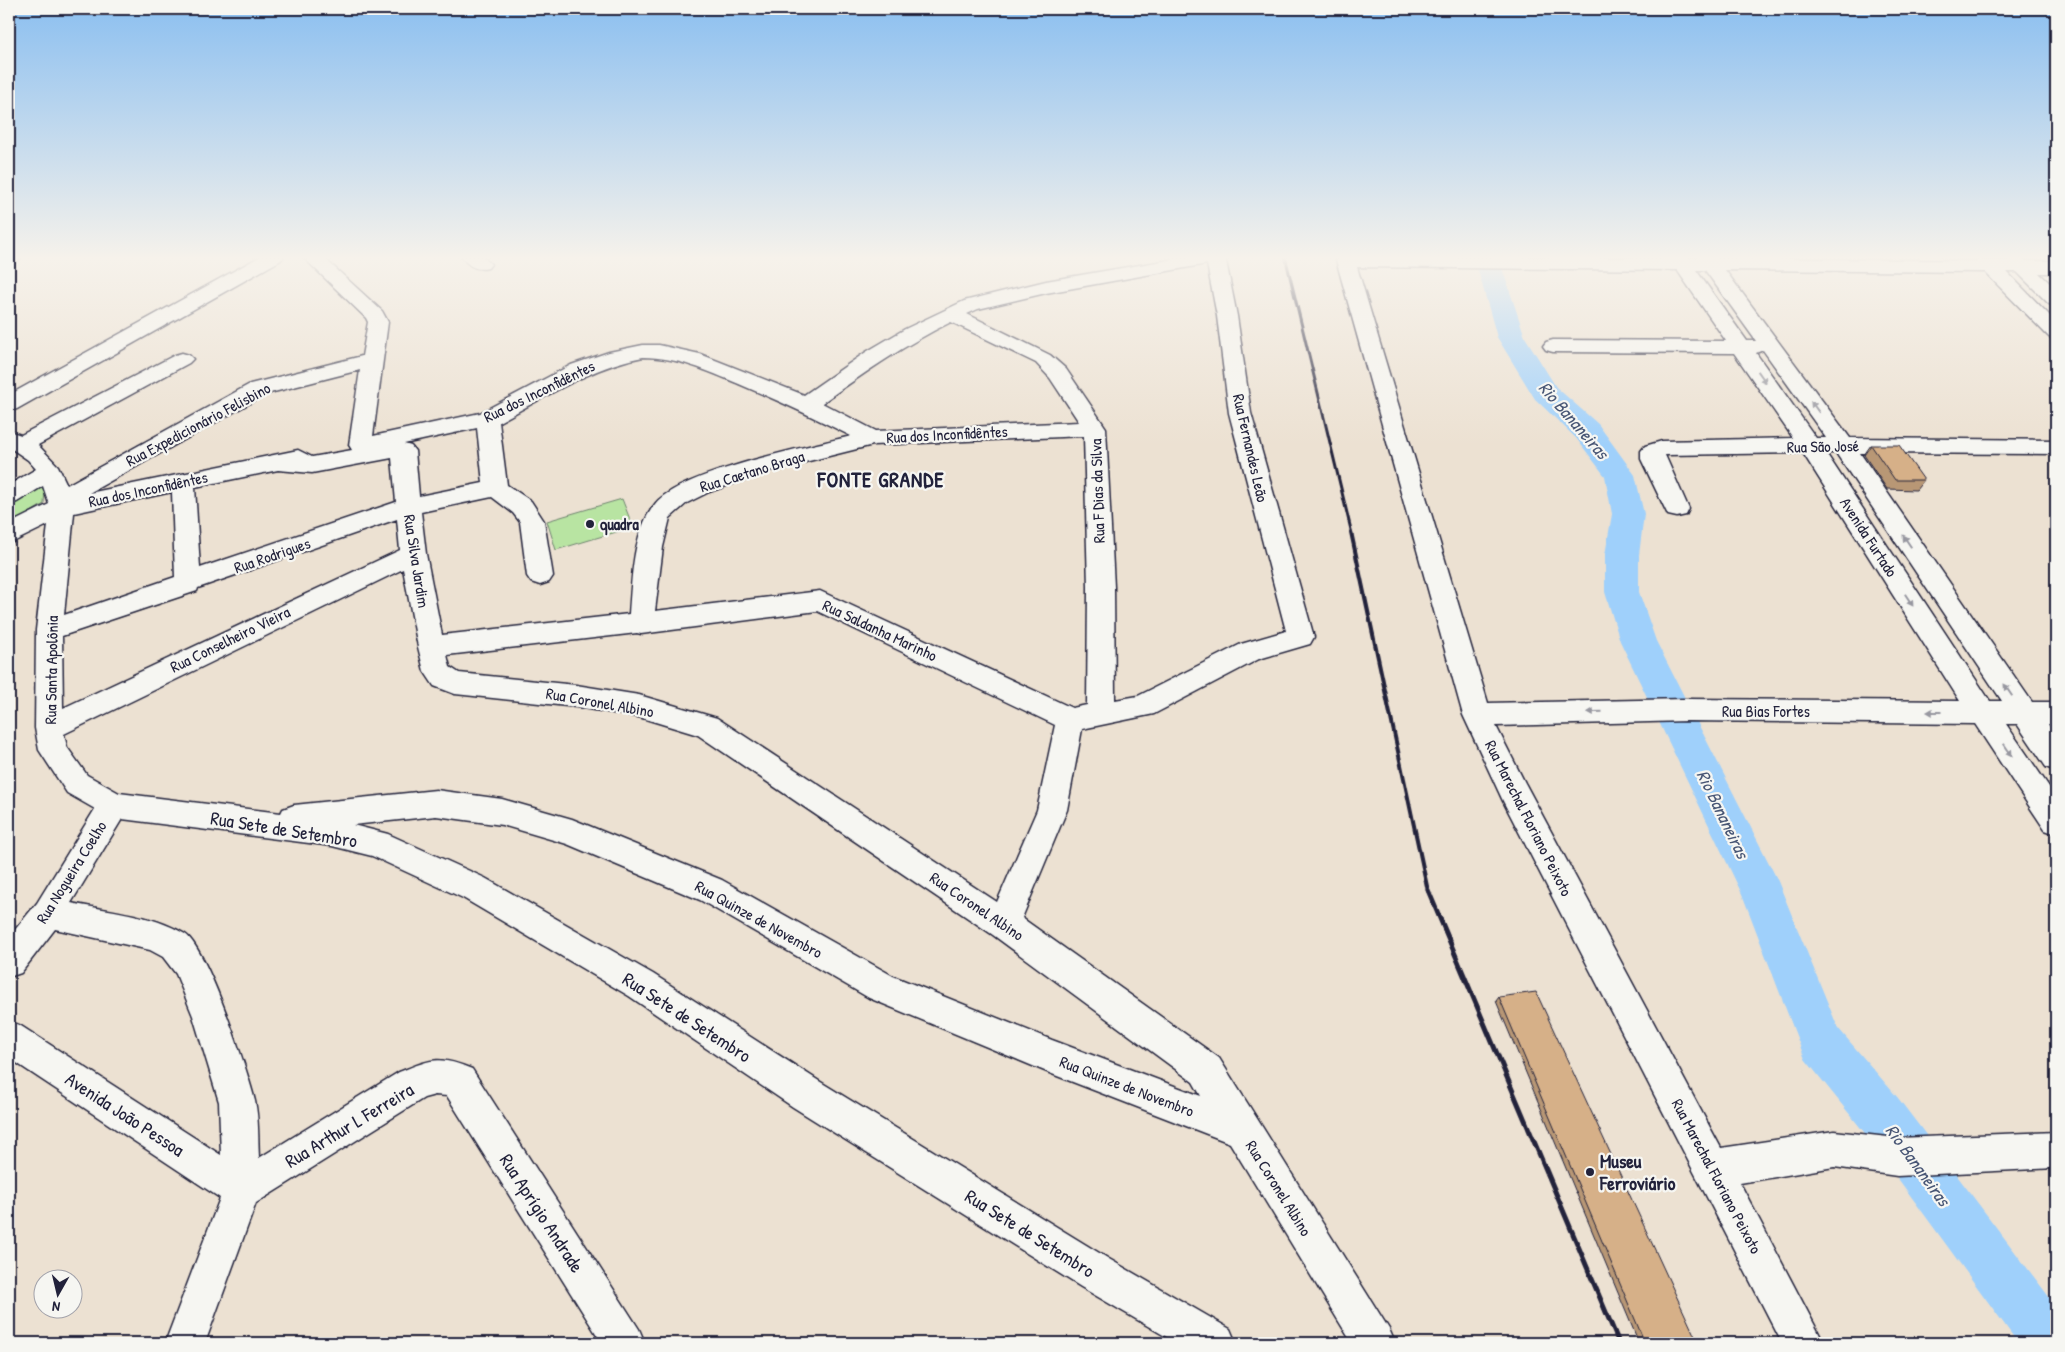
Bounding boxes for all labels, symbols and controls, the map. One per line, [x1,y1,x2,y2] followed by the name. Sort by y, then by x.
[480,355,598,427] street label: Rua dos Inconfidêntes
[1757,370,1767,383] one-way arrow
[122,376,275,471] street label: Rua Expedicionário Felisbino
[1533,376,1616,466] water label: Rio Bananeiras
[1228,392,1274,505] street label: Rua Fernandes Leão
[1810,400,1820,414] one-way arrow
[886,420,1008,448] street label: Rua dos Inconfidêntes
[1787,434,1860,458] street label: Rua São José
[1084,438,1110,544] street label: Rua F Dias da Silva
[697,445,807,497] street label: Rua Caetano Braga
[817,465,944,494] district label: FONTE GRANDE
[86,466,210,512] street label: Rua dos Inconfidêntes
[1835,493,1903,581] street label: Avenida Furtado
[399,513,435,609] street label: Rua Silva Jardim
[600,513,639,536] place label: quadra
[584,518,596,530] marker: quadra
[231,532,313,578] street label: Rua Rodrigues
[1903,534,1912,548] one-way arrow
[1904,593,1914,606] one-way arrow
[819,594,941,666] street label: Rua Saldanha Marinho
[166,600,294,678] street label: Rua Conselheiro Vieira
[39,615,63,725] street label: Rua Santa Apolônia
[544,682,656,722] street label: Rua Coronel Albino
[2004,683,2013,697] one-way arrow
[1722,700,1810,722] street label: Rua Bias Fortes
[1587,708,1603,716] one-way arrow
[1926,708,1942,716] one-way arrow
[1480,736,1578,900] street label: Rua Marechal Floriano Peixoto
[2003,743,2013,757] one-way arrow
[1691,766,1756,864] water label: Rio Bananeiras
[209,805,360,853] street label: Rua Sete de Setembro
[31,816,112,928] street label: Rua Nogueira Coelho
[926,866,1029,946] street label: Rua Coronel Albino
[691,875,827,963] street label: Rua Quinze de Novembro
[618,966,757,1068] street label: Rua Sete de Setembro
[1057,1050,1198,1122] street label: Rua Quinze de Novembro
[60,1066,190,1163] street label: Avenida João Pessoa
[280,1076,419,1174] street label: Rua Arthur L Ferreira
[1667,1095,1767,1258] street label: Rua Marechal Floriano Peixoto
[1880,1119,1957,1213] water label: Rio Bananeiras
[1241,1136,1317,1240] street label: Rua Coronel Albino
[1599,1148,1676,1196] place label: Museu Ferroviário
[494,1149,590,1278] street label: Rua Aprígio Andrade
[1584,1166,1596,1178] marker: Museu Ferroviário
[960,1183,1100,1283] street label: Rua Sete de Setembro
[32,1270,82,1320] north arrow
[51,1297,61,1317] text: N

